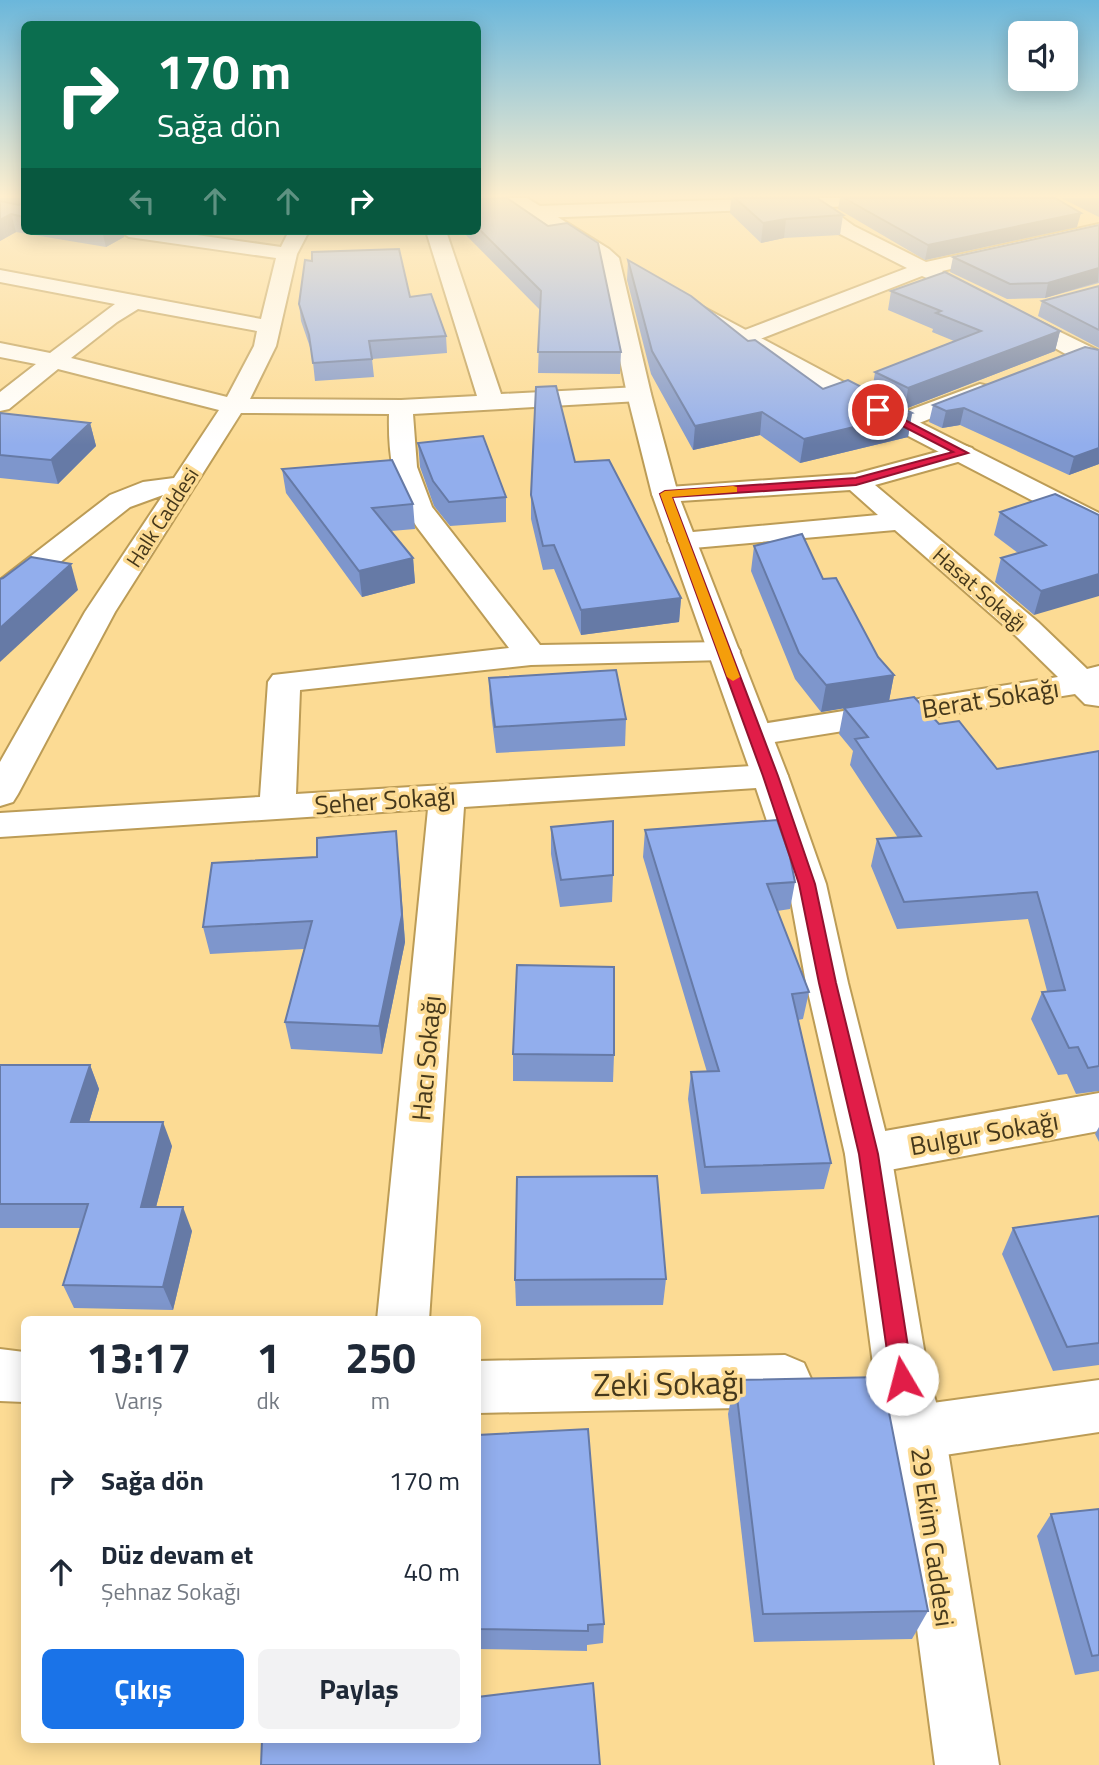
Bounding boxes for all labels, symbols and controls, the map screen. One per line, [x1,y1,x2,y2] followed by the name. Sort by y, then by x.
[1008,21,1078,91] map controls
[1008,21,1078,91] button: sound
[157,33,291,108] text: 170 m
[42,49,133,140] icon: right
[157,101,281,149] text: Sağa dön
[123,182,161,220] icon: left
[196,182,234,220] icon: ahead
[269,182,307,220] icon: ahead
[342,182,380,220] icon: right
[848,380,908,440] pin
[859,391,897,429] icon: arrive
[118,461,206,573] street label: Halk Caddesi
[926,539,1034,639] street label: Hasat Sokağı
[919,668,1061,728] street label: Berat Sokağı
[313,776,457,824] street label: Seher Sokağı
[401,994,451,1122] street label: Hacı Sokağı
[907,1101,1061,1165] street label: Bulgur Sokağı
[86,1325,191,1389] text: 13:17
[256,1325,280,1389] text: 1
[345,1325,416,1389] text: 250
[865,1342,939,1416] position arrow
[593,1358,745,1408] street label: Zeki Sokağı
[115,1383,163,1418] text: Varış
[257,1383,280,1418] text: dk
[371,1383,390,1418] text: m
[901,1445,965,1629] street label: 29 Ekim Caddesi
[101,1461,204,1500] text: Sağa dön
[389,1461,460,1500] text: 170 m
[42,1462,80,1500] icon: right
[101,1535,253,1574] text: Düz devam et
[403,1552,460,1591] text: 40 m
[42,1553,80,1591] icon: ahead
[101,1574,241,1609] text: Şehnaz Sokağı
[42,1649,244,1729] button: Çıkış
[258,1649,460,1729] button: Paylaş

